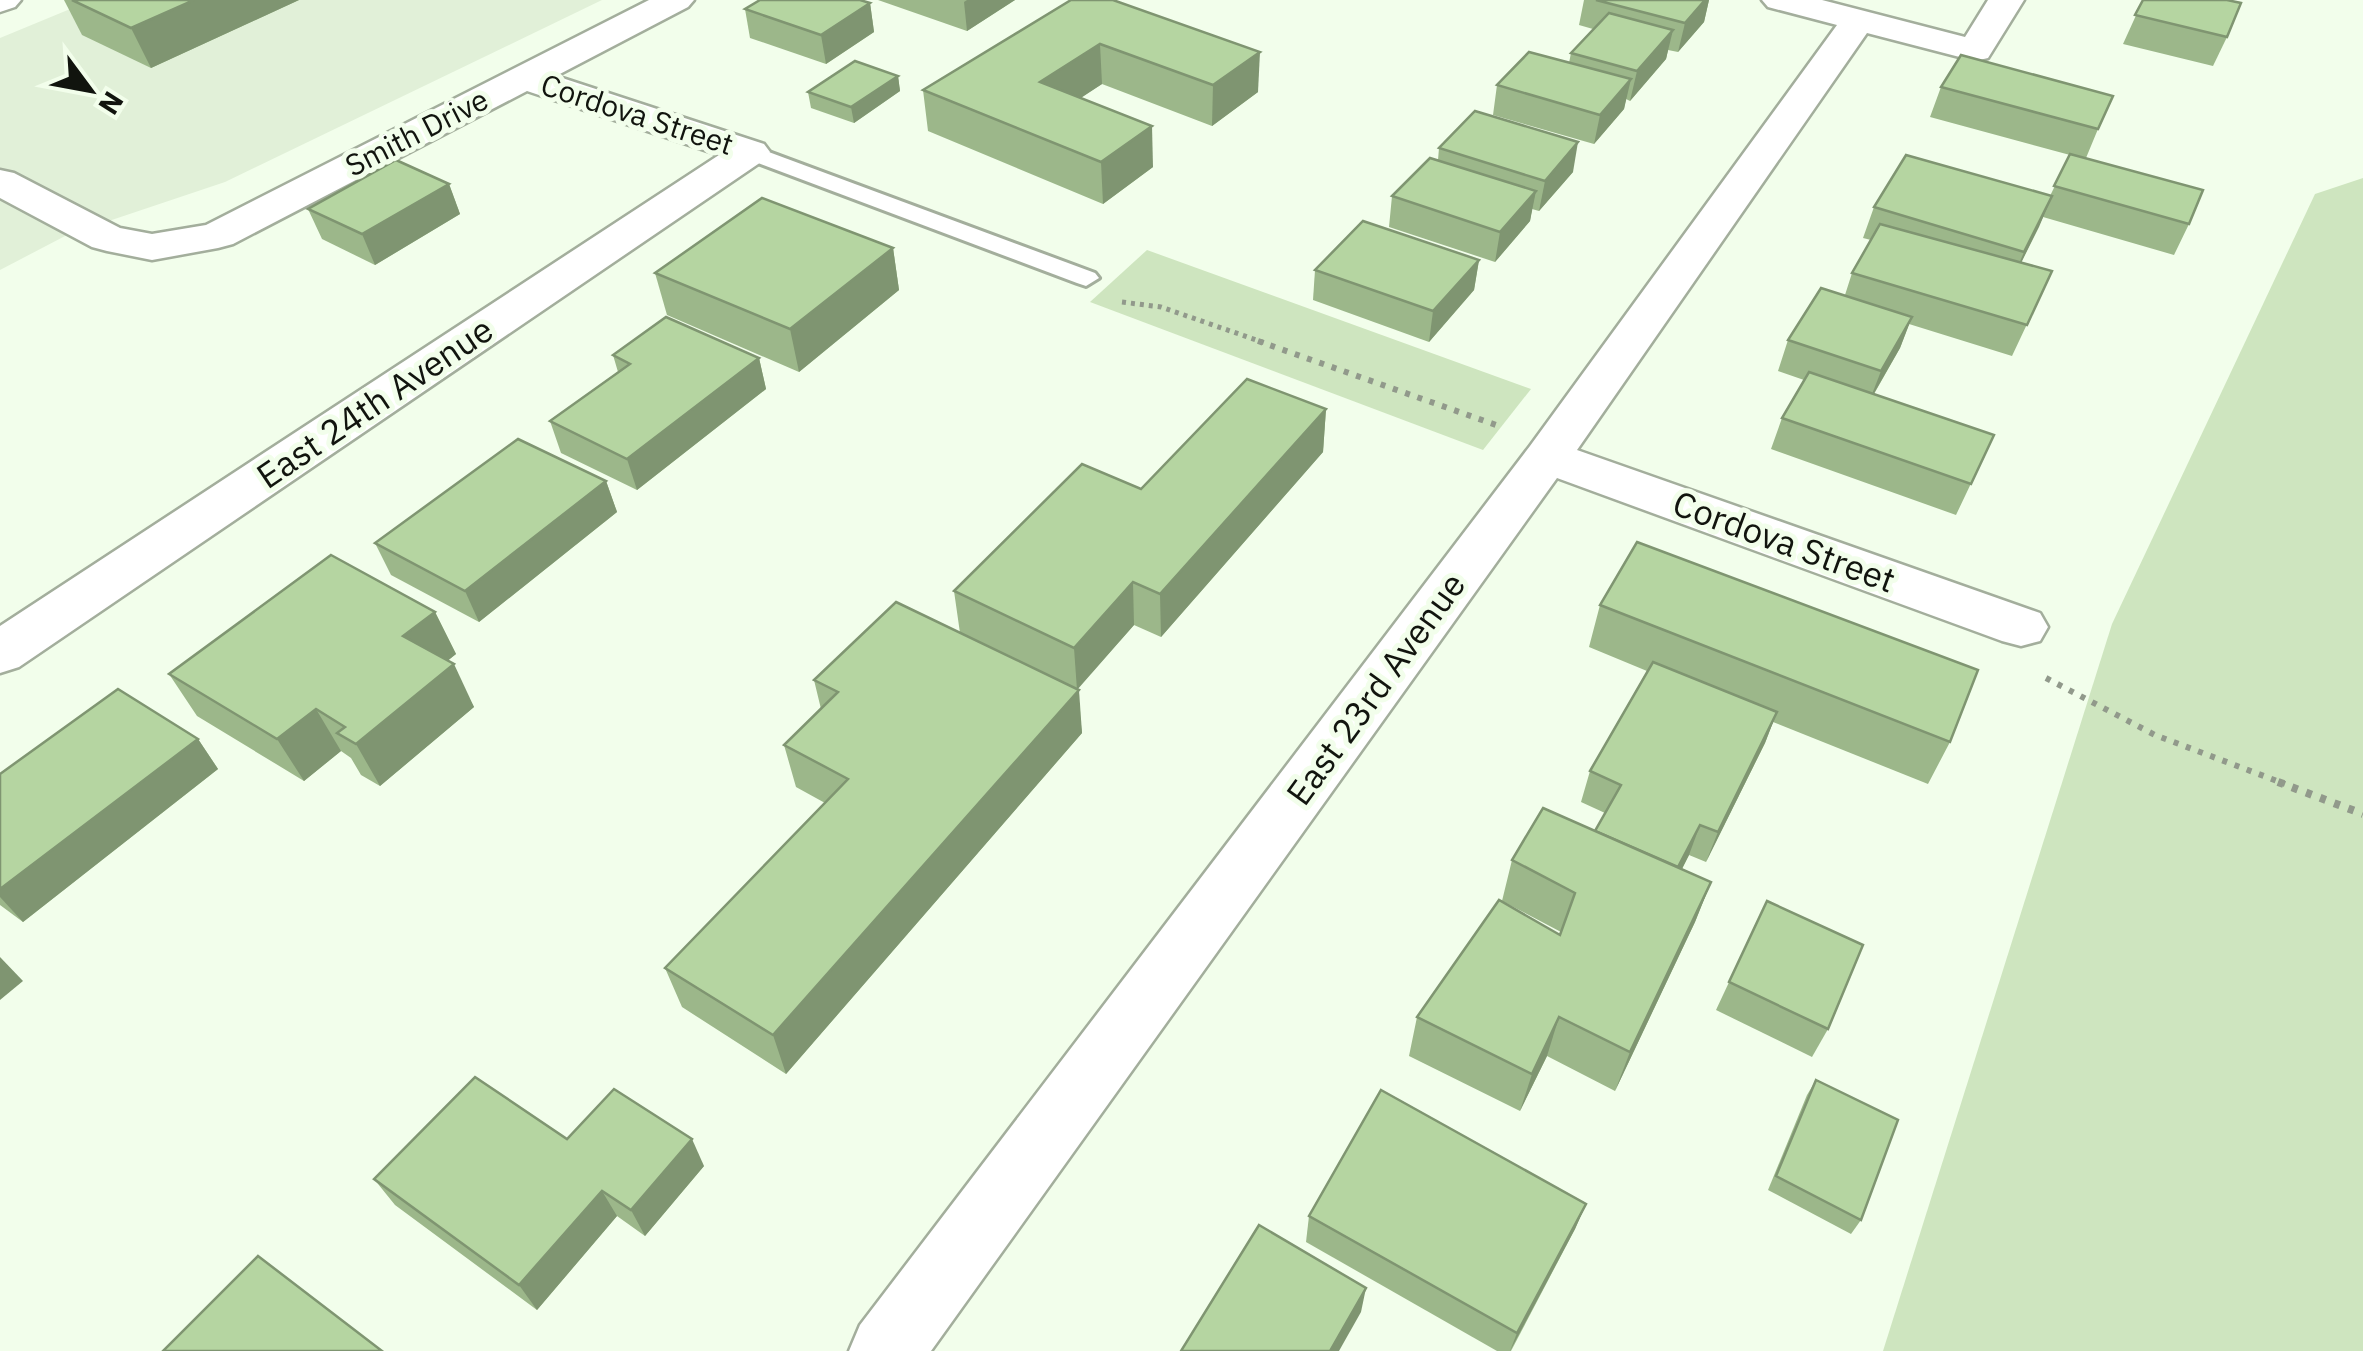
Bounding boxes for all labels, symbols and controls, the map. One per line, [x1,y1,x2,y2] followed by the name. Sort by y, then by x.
[40,40,140,140] north arrow
[536,64,739,163] street label: Cordova Street
[338,79,494,184] street label: Smith Drive
[91,85,133,122] text: N
[247,306,502,498] street label: East 24th Avenue
[1667,480,1902,603] street label: Cordova Street
[1275,563,1475,814] street label: East 23rd Avenue

